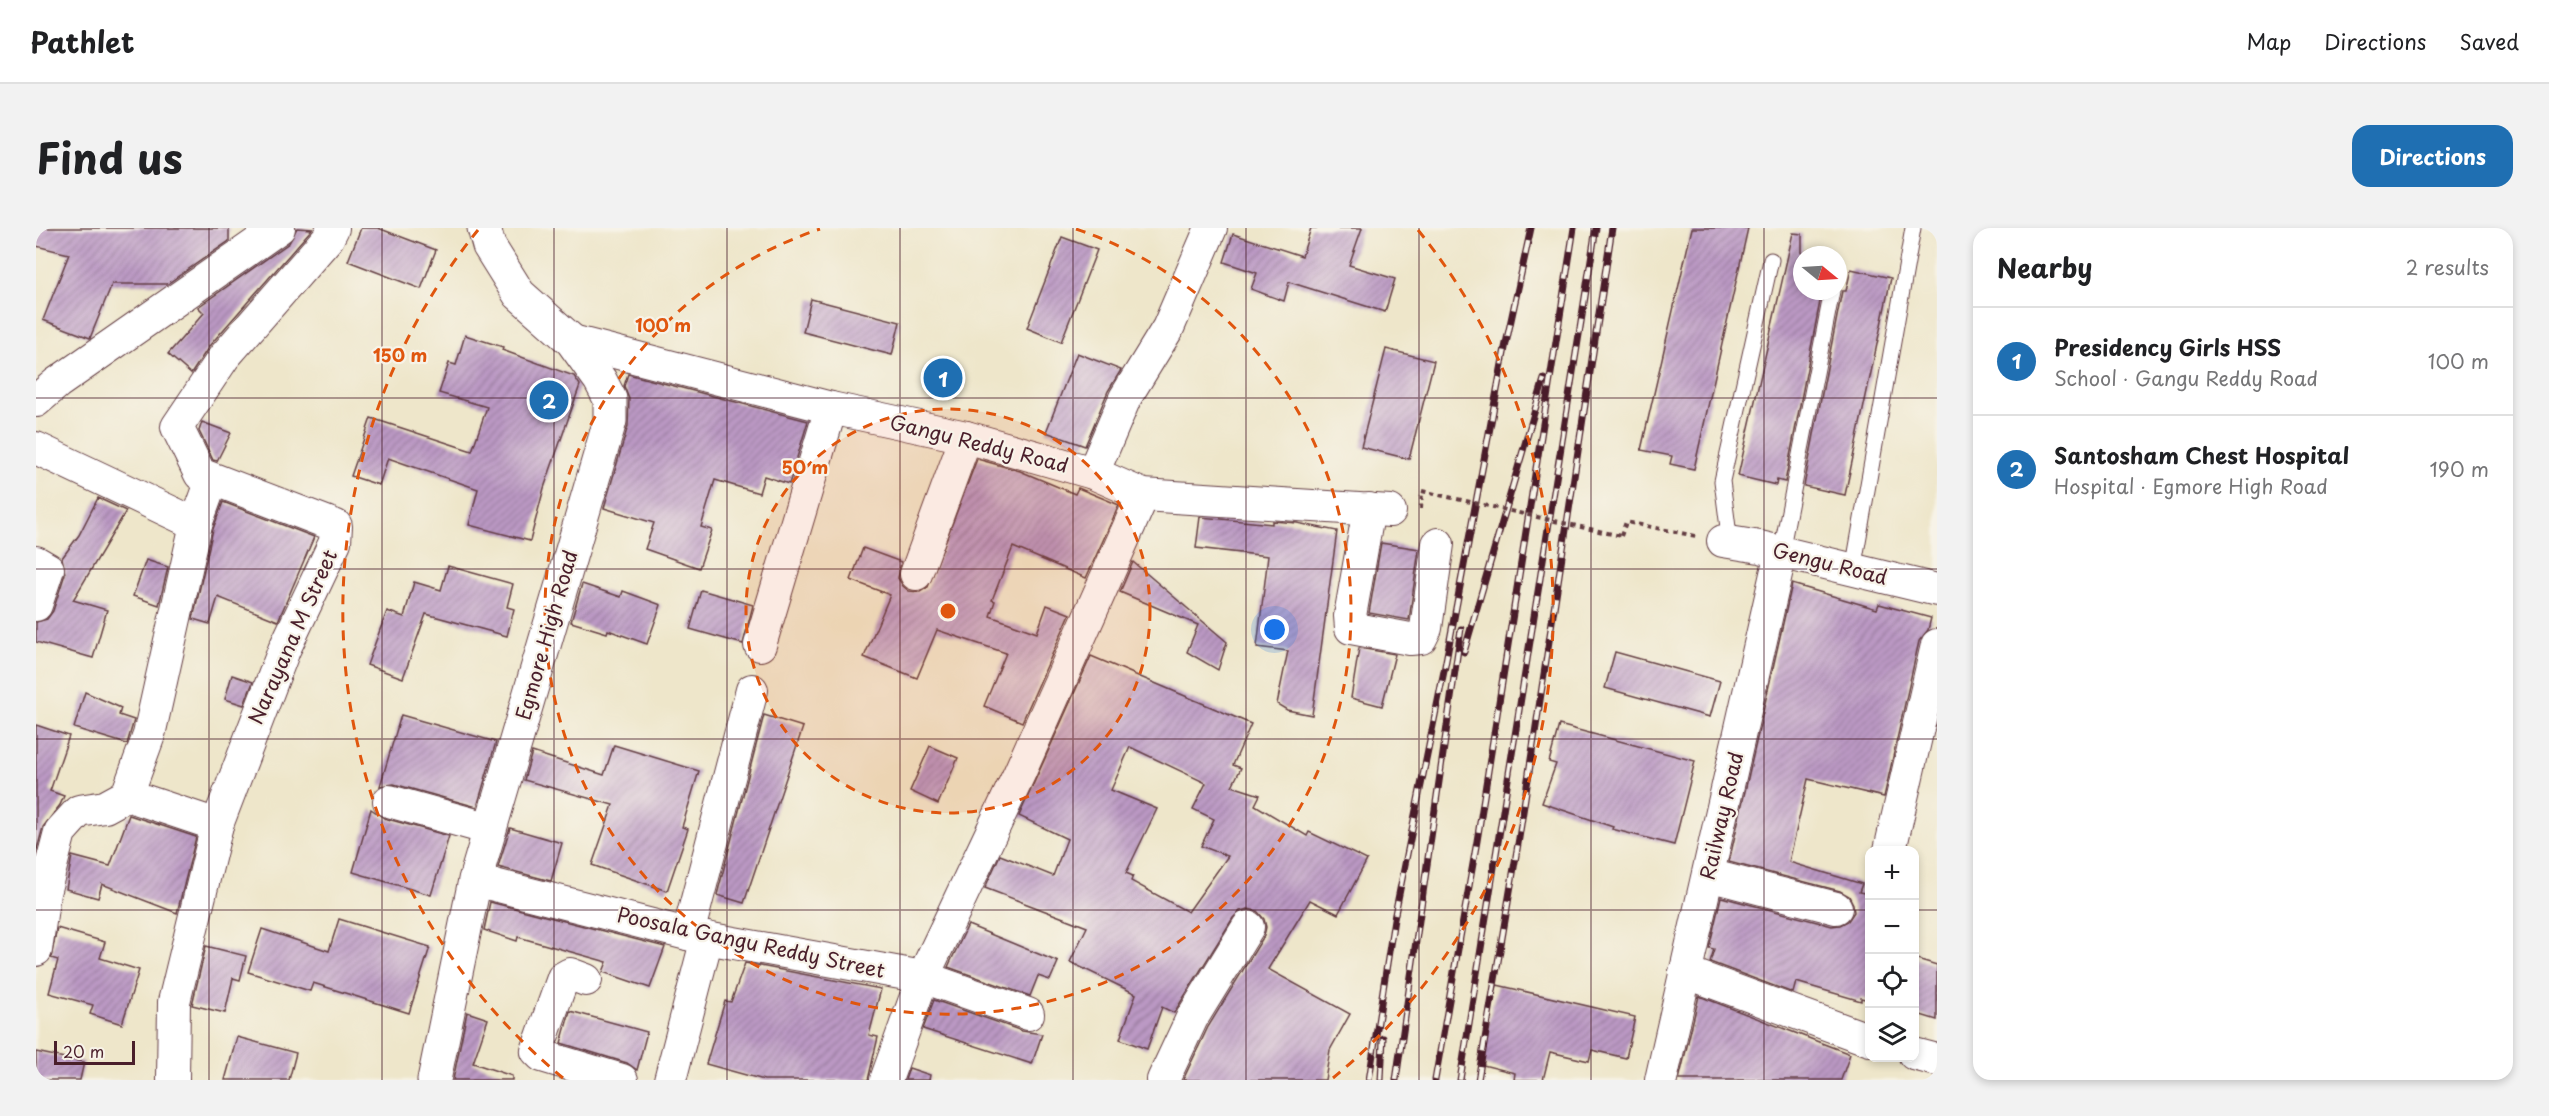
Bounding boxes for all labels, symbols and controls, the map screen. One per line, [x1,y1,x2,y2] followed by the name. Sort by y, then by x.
[30,20,134,63] text: Pathlet
[2246,25,2291,57] text: Map
[2324,25,2426,57] text: Directions
[2459,25,2519,57] text: Saved
[36,125,183,188] text: Find us
[2352,125,2513,187] button: Directions
[1793,246,1847,300] north arrow
[1997,248,2092,287] text: Nearby
[2406,252,2489,282] text: 2 results
[635,311,691,338] text: 100 m
[2054,330,2281,363] text: Presidency Girls HSS
[373,341,427,368] text: 150 m
[2012,346,2021,376] text: 1
[2428,346,2489,376] text: 100 m
[924,356,962,400] pin: 1
[2054,363,2318,393] text: School · Gangu Reddy Road
[530,378,568,423] pin: 2
[887,406,1072,480] street label: Gangu Reddy Road
[2054,438,2349,471] text: Santosham Chest Hospital
[782,453,828,480] text: 50 m
[2009,454,2024,484] text: 2
[2430,454,2489,484] text: 190 m
[2054,471,2328,501] text: Hospital · Egmore High Road
[1770,534,1891,592] street label: Gengu Road
[240,544,344,729] street label: Narayana M Street
[507,546,585,723] street label: Egmore High Road
[938,601,958,621] centre of rings
[1260,615,1289,644] your location
[1692,749,1750,883] street label: Railway Road
[1865,846,1919,1062] map controls
[1865,846,1919,900] button: +
[615,899,888,985] street label: Poosala Gangu Reddy Street
[1865,900,1919,954] button: −
[1865,954,1919,1008] button: locate
[1865,1008,1919,1062] button: layers
[54,1038,135,1066] scale bar
[63,1039,104,1063] text: 20 m

